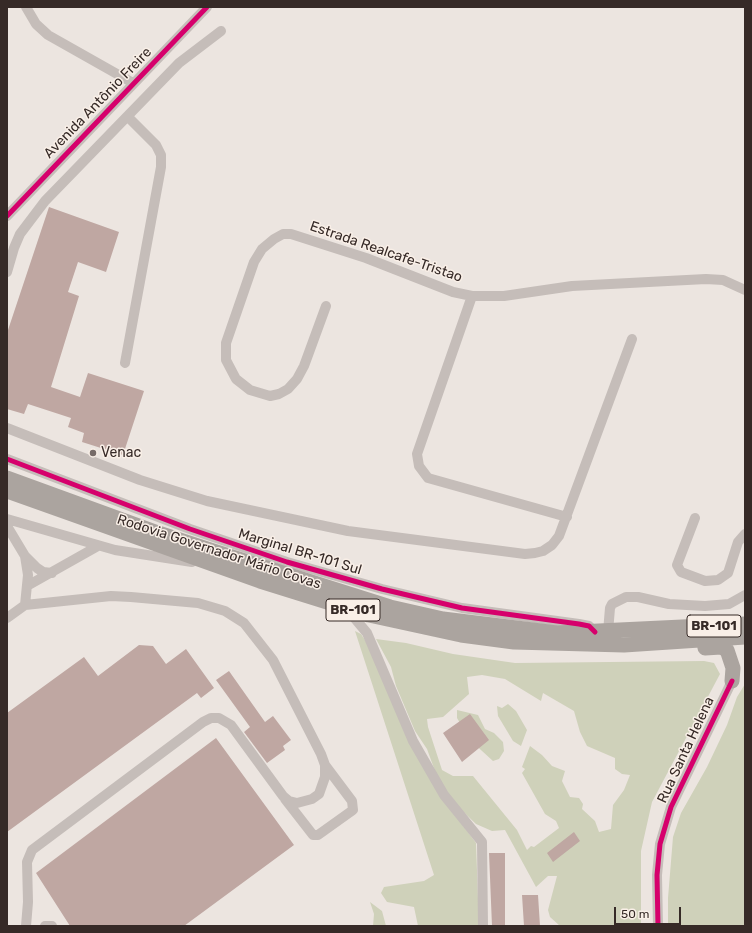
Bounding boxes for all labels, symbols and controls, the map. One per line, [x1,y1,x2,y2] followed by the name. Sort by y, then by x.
[41,44,155,162] street label: Avenida Antônio Freire
[308,218,464,286] street label: Estrada Realcafe-Tristao
[101,445,141,461] place label: Venac
[88,448,98,458] marker: Venac
[115,511,323,593] street label: Rodovia Governador Mário Covas
[236,525,364,579] street label: Marginal BR-101 Sul
[326,599,380,621] road number: BR-101
[687,615,741,637] road number: BR-101
[654,694,718,806] street label: Rua Santa Helena
[616,899,683,925] scale bar
[621,907,649,921] text: 50 m

